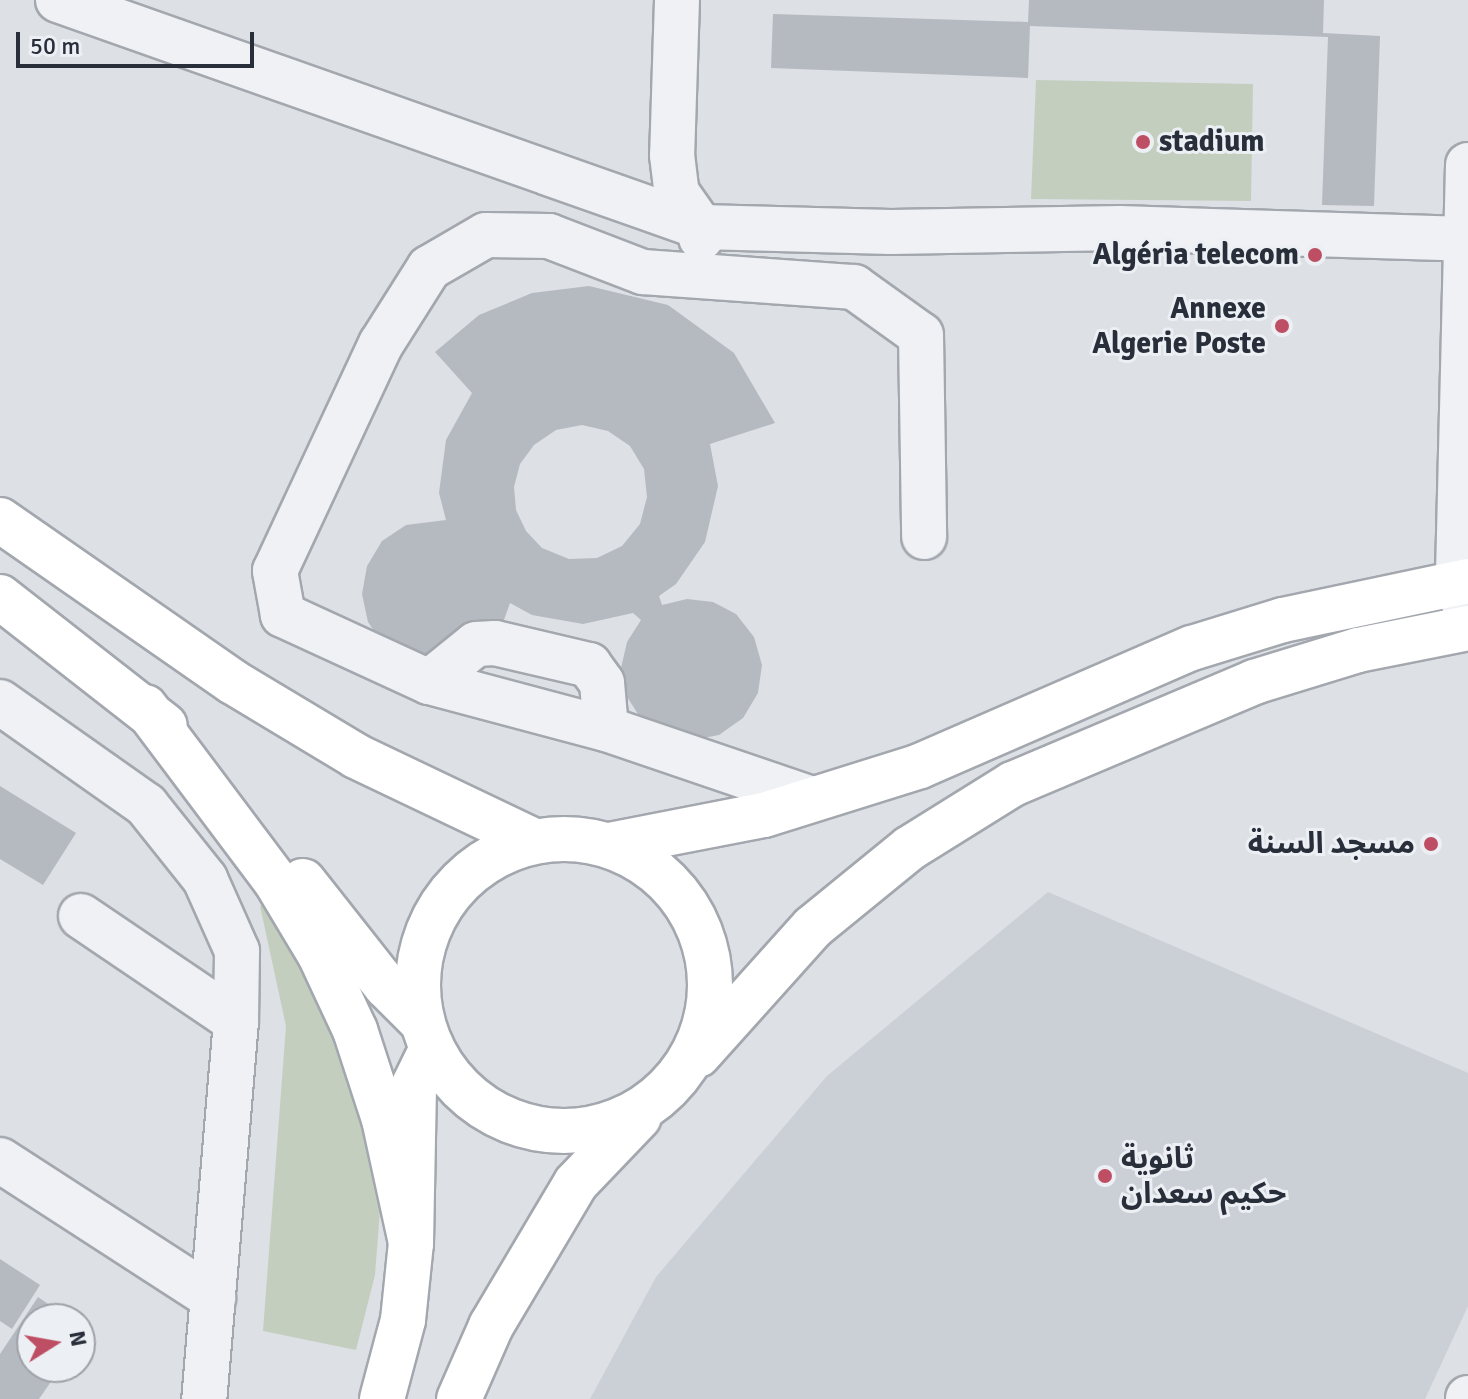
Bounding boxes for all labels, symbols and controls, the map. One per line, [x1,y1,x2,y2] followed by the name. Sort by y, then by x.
[20,16,258,66] scale bar
[30,31,80,61] text: 50 m
[1159,124,1265,160] place label: stadium
[1134,133,1152,151] marker: stadium
[1093,237,1299,273] place label: Algéria telecom
[1306,246,1324,264] marker: Algéria telecom
[1092,291,1266,362] place label: Annexe Algerie Poste
[1273,317,1291,335] marker: Annexe Algerie Poste
[1248,826,1415,862] place label: مسجد السنة
[1422,835,1440,853] marker: مسجد السنة
[1121,1141,1286,1212] place label: ثانوية حكيم سعدان
[1096,1167,1114,1185] marker: ثانوية حكيم سعدان
[16,1303,96,1383] north arrow
[63,1329,93,1349] text: N

